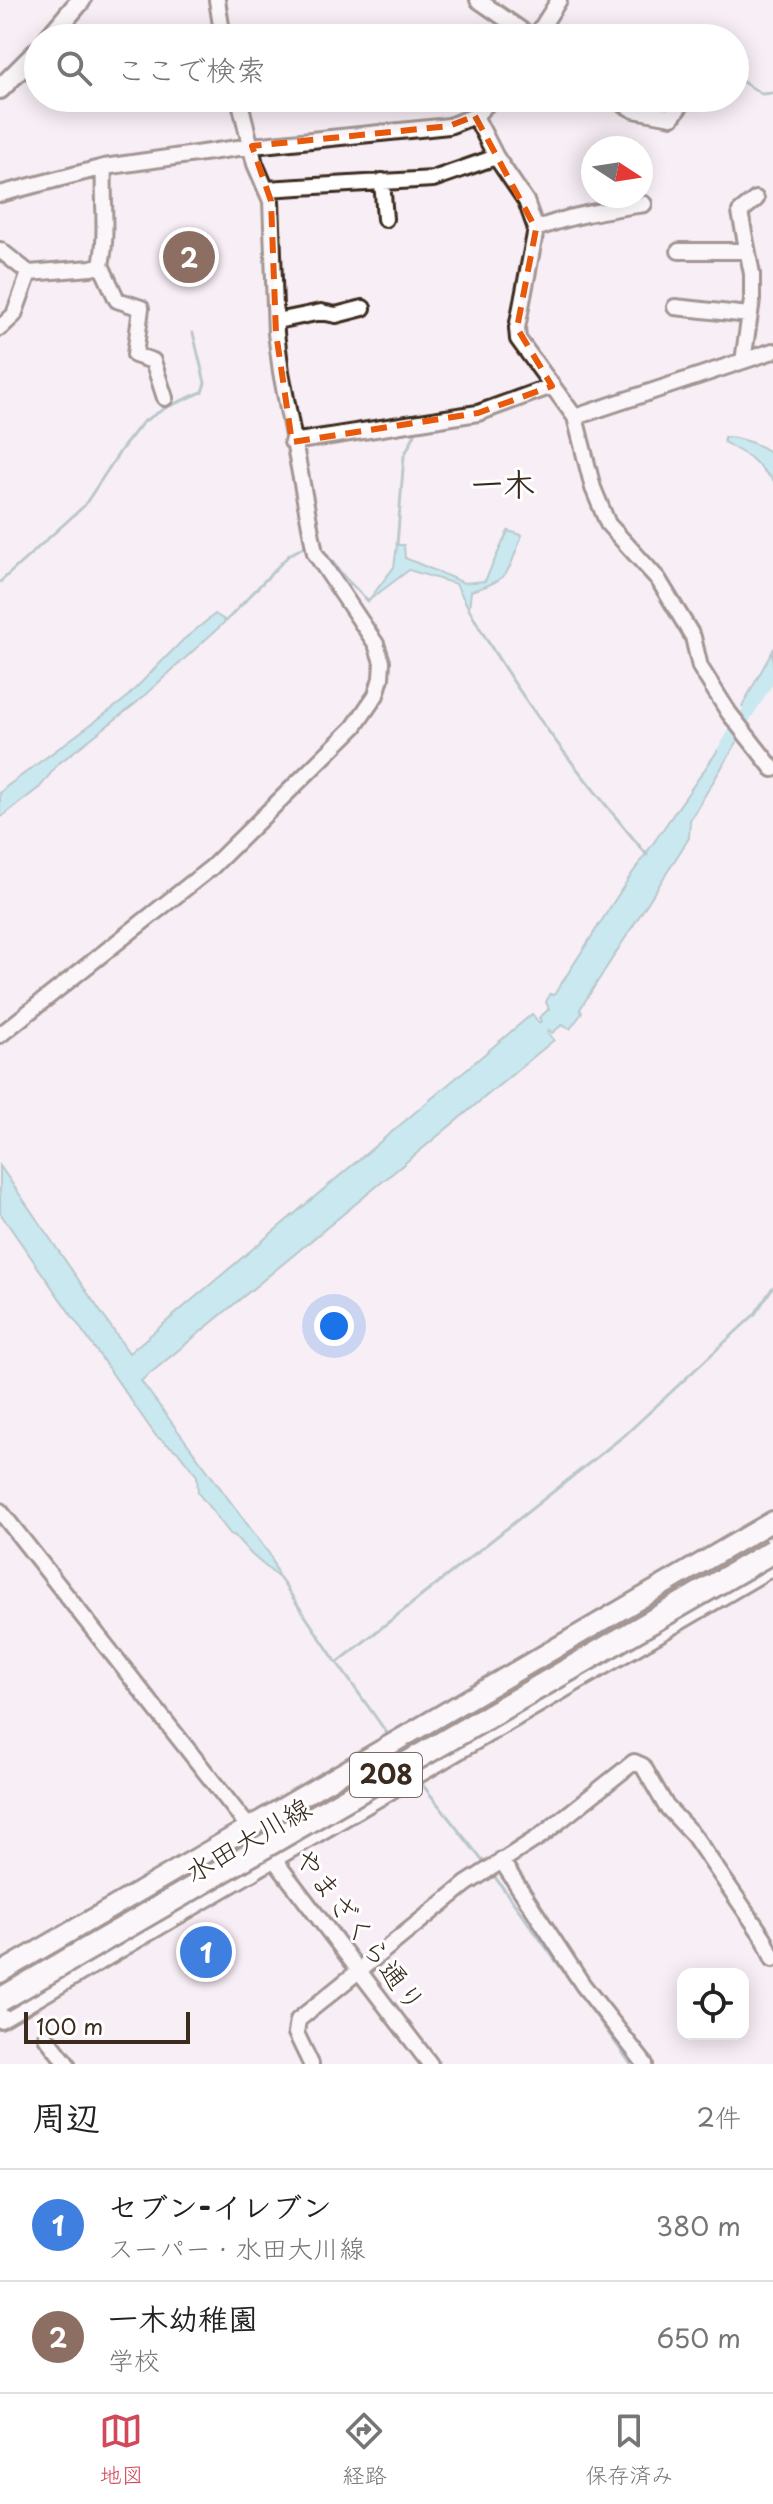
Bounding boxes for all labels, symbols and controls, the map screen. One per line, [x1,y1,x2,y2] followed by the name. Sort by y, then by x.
[24,24,749,112] search box
[52,46,96,90] icon: search
[116,46,266,91] text: ここで検索
[581,136,653,208] north arrow
[163,227,215,287] pin: 2
[471,459,535,507] district label: 一木
[314,1306,354,1346] your location
[350,1753,422,1797] road number: 208
[176,1785,319,1892] street label: 水田大川線
[285,1838,437,2020] street label: やまざくら通り
[180,1922,232,1982] pin: 1
[677,1968,749,2040] map controls
[677,1968,749,2040] button: locate
[24,2008,190,2044] scale bar
[36,2009,103,2042] text: 100 m
[32,2090,100,2142] text: 周辺
[697,2097,741,2136] text: 2件
[108,2183,332,2228] text: セブン-イレブン
[52,2206,64,2245] text: 1
[656,2206,741,2245] text: 380 m
[108,2228,365,2267] text: スーパー · 水田大川線
[108,2295,258,2340] text: 一木幼稚園
[49,2318,67,2357] text: 2
[656,2318,741,2357] text: 650 m
[108,2340,160,2379] text: 学校
[99,2409,144,2490] tab: 地図
[342,2409,387,2490] tab: 経路
[585,2409,674,2490] tab: 保存済み

